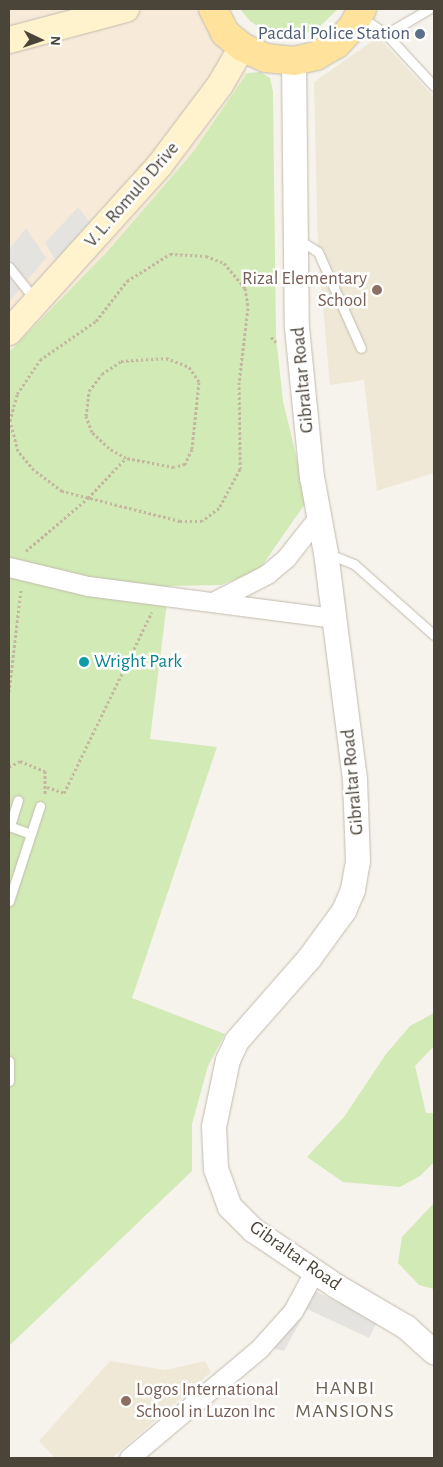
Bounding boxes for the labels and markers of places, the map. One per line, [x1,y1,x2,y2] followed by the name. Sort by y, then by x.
[258,23,410,45] place label: Pacdal Police Station
[414,28,426,40] marker: Pacdal Police Station
[242,268,367,312] place label: Rizal Elementary School
[371,284,383,296] marker: Rizal Elementary School
[94,651,182,673] place label: Wright Park
[78,656,90,668] marker: Wright Park
[136,1379,279,1423] place label: Logos International School in Luzon Inc
[120,1395,132,1407] marker: Logos International School in Luzon Inc

